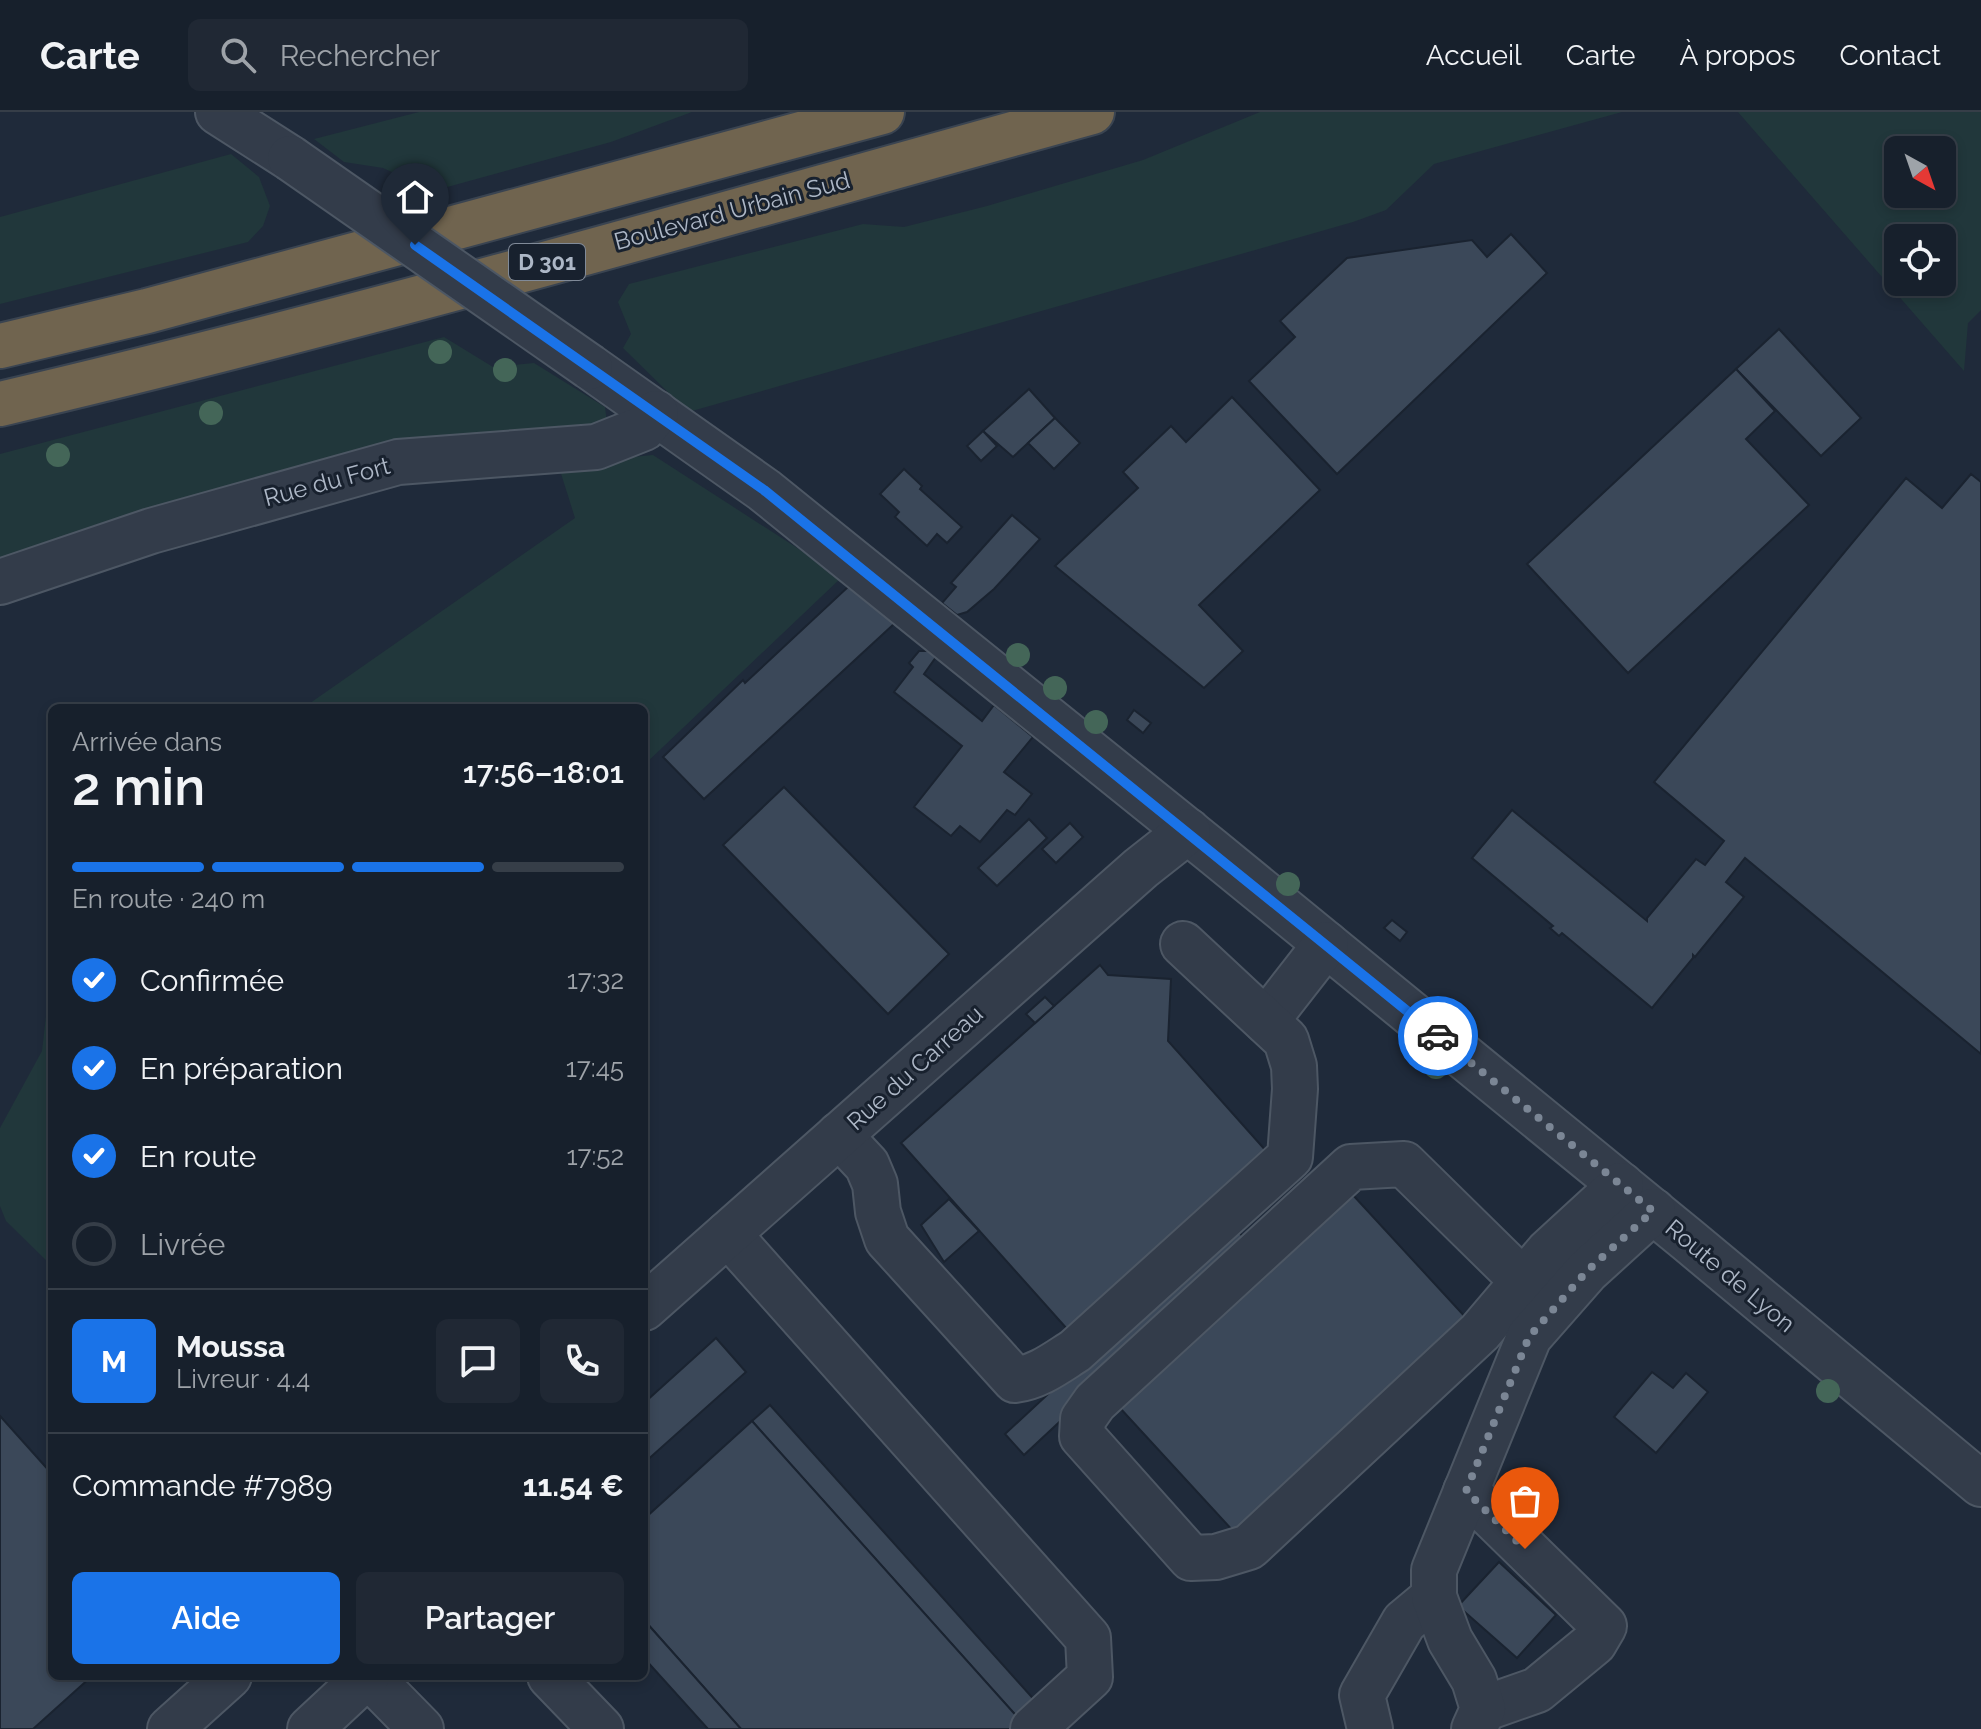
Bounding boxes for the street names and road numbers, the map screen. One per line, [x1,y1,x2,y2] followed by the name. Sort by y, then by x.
[611,165,853,256] street label: Boulevard Urbain Sud
[509,244,585,280] road number: D 301
[261,451,393,512] street label: Rue du Fort
[841,999,989,1136] street label: Rue du Carreau
[1660,1213,1801,1338] street label: Route de Lyon

